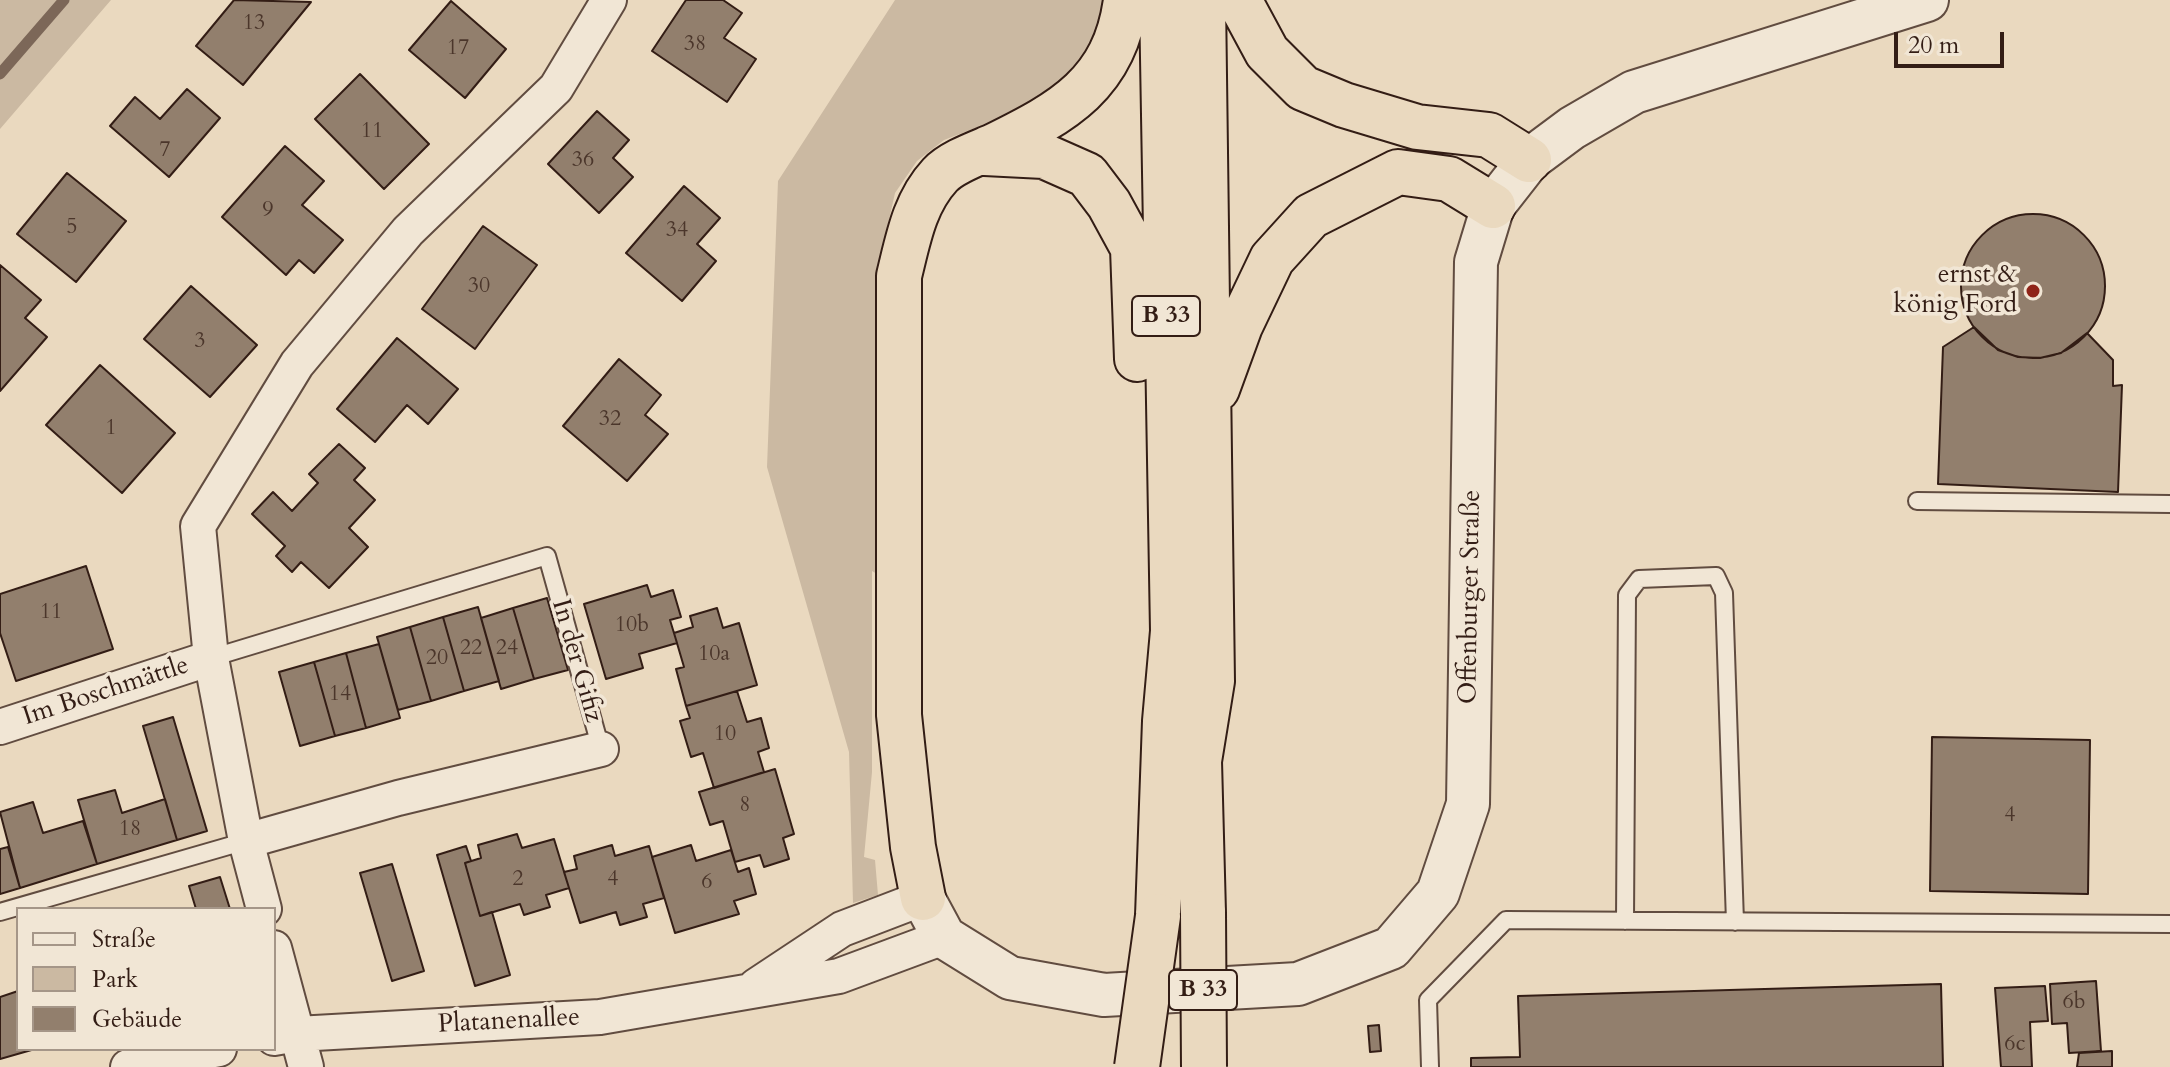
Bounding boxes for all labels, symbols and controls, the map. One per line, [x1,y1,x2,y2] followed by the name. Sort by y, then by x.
[243,11,265,37] house number: 13
[1898,16,2008,66] scale bar
[1908,29,1959,62] text: 20 m
[684,32,706,58] house number: 38
[447,36,469,62] house number: 17
[361,119,383,145] house number: 11
[159,138,171,164] house number: 7
[572,148,594,174] house number: 36
[262,198,274,224] house number: 9
[66,215,78,241] house number: 5
[666,218,688,244] house number: 34
[1893,260,2017,322] place label: ernst & könig Ford
[468,274,490,300] house number: 30
[2024,282,2042,300] marker: ernst & könig Ford
[1132,296,1200,336] road number: B 33
[194,329,206,355] house number: 3
[599,407,621,433] house number: 32
[105,416,117,442] house number: 1
[1454,490,1488,704] street label: Offenburger Straße
[544,596,608,726] street label: In der Gifiz
[40,600,62,626] house number: 11
[615,613,649,639] house number: 10b
[460,636,482,662] house number: 22
[496,636,518,662] house number: 24
[698,642,730,668] house number: 10a
[426,646,448,672] house number: 20
[19,650,193,734] street label: Im Boschmättle
[329,682,351,708] house number: 14
[714,722,736,748] house number: 10
[739,793,751,819] house number: 8
[2004,803,2016,829] house number: 4
[119,817,141,843] house number: 18
[512,867,524,893] house number: 2
[607,867,619,893] house number: 4
[701,870,713,896] house number: 6
[16,907,276,1051] legend
[92,923,156,956] text: Straße
[92,963,138,996] text: Park
[1169,970,1237,1010] road number: B 33
[2062,990,2086,1016] house number: 6b
[92,1003,182,1036] text: Gebäude
[437,1003,581,1041] street label: Platanenallee
[2004,1032,2026,1058] house number: 6c

